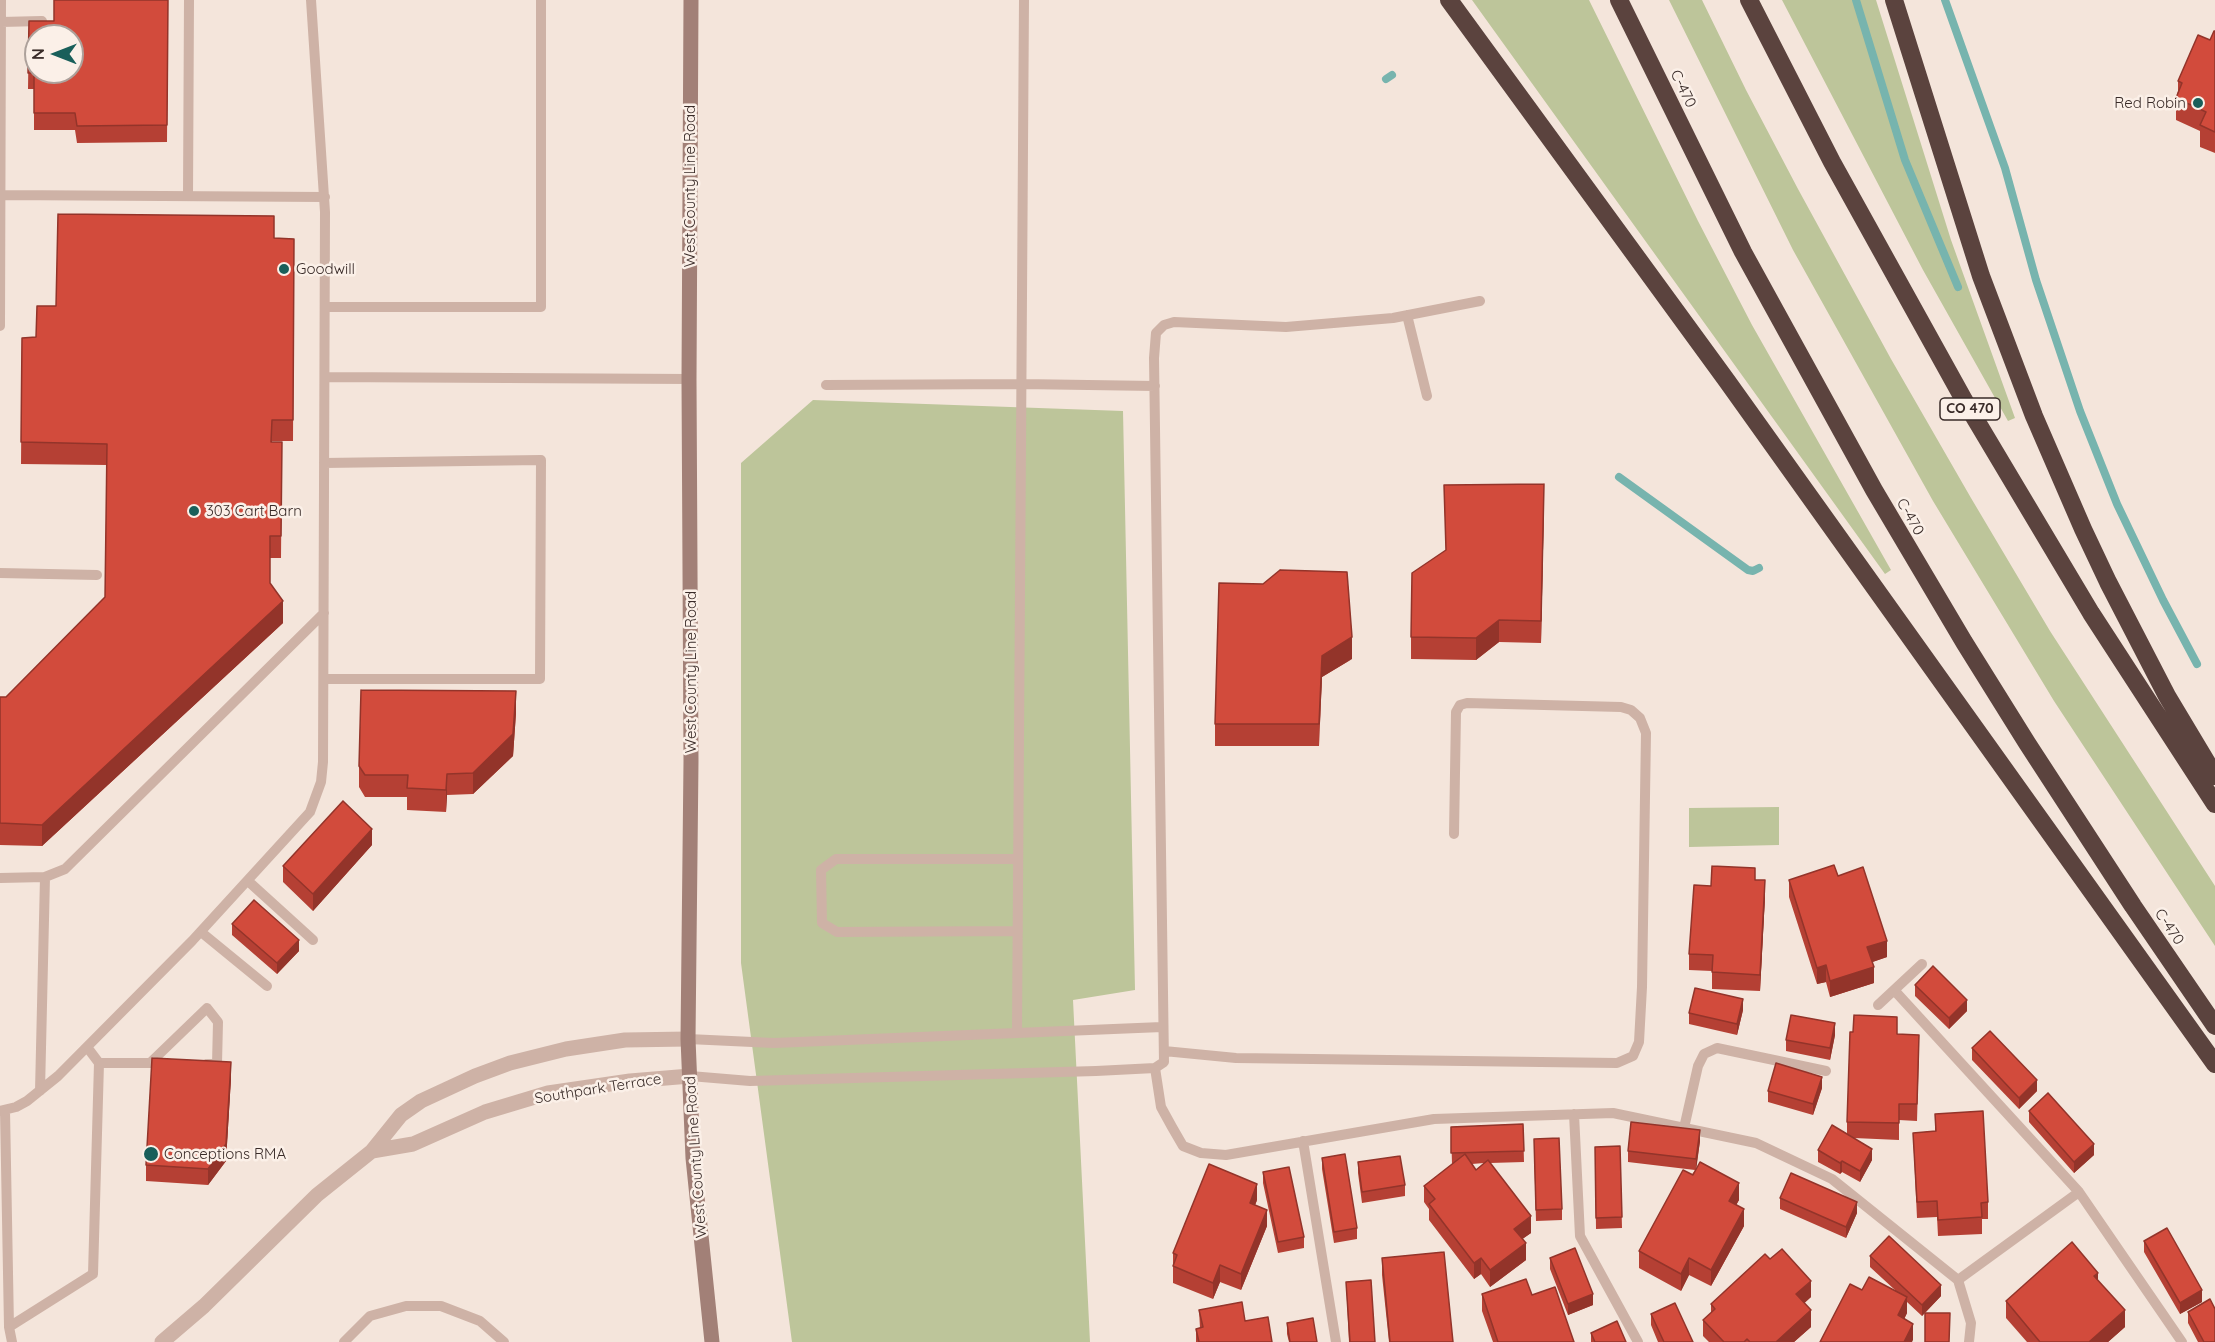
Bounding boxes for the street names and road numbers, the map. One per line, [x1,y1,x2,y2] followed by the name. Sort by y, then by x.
[1666,67,1700,111] street label: C-470
[681,105,699,267] street label: West County Line Road
[1940,398,2000,420] road number: CO 470
[1892,495,1928,539] street label: C-470
[682,591,700,753] street label: West County Line Road
[2150,906,2188,948] street label: C-470
[533,1070,663,1108] street label: Southpark Terrace
[681,1075,711,1239] street label: West County Line Road

